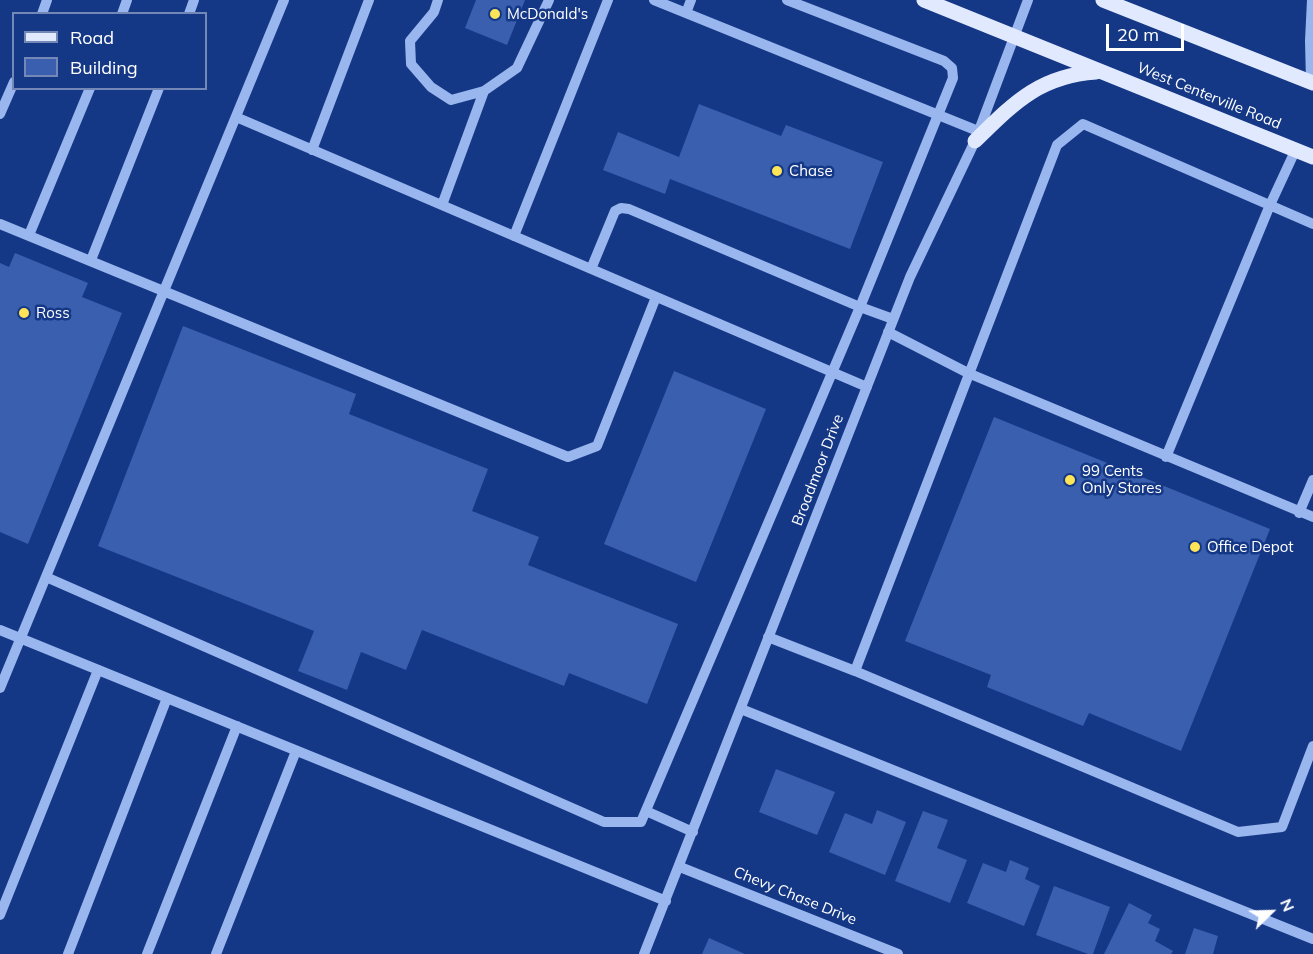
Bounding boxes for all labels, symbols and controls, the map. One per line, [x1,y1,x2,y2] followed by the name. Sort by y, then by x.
[507,5,588,23] place label: McDonald's
[488,7,502,21] marker: McDonald's
[12,12,207,90] legend
[1109,12,1187,50] scale bar
[1117,23,1159,46] text: 20 m
[70,26,114,49] text: Road
[70,56,138,79] text: Building
[1134,59,1284,133] street label: West Centerville Road
[789,162,833,180] place label: Chase
[770,164,784,178] marker: Chase
[36,304,70,322] place label: Ross
[17,306,31,320] marker: Ross
[788,412,848,528] street label: Broadmoor Drive
[1082,462,1162,497] place label: 99 Cents Only Stores
[1063,473,1077,487] marker: 99 Cents Only Stores
[1207,538,1293,556] place label: Office Depot
[1188,540,1202,554] marker: Office Depot
[731,863,859,929] street label: Chevy Chase Drive
[1241,882,1301,942] north arrow
[1276,895,1299,914] text: N

